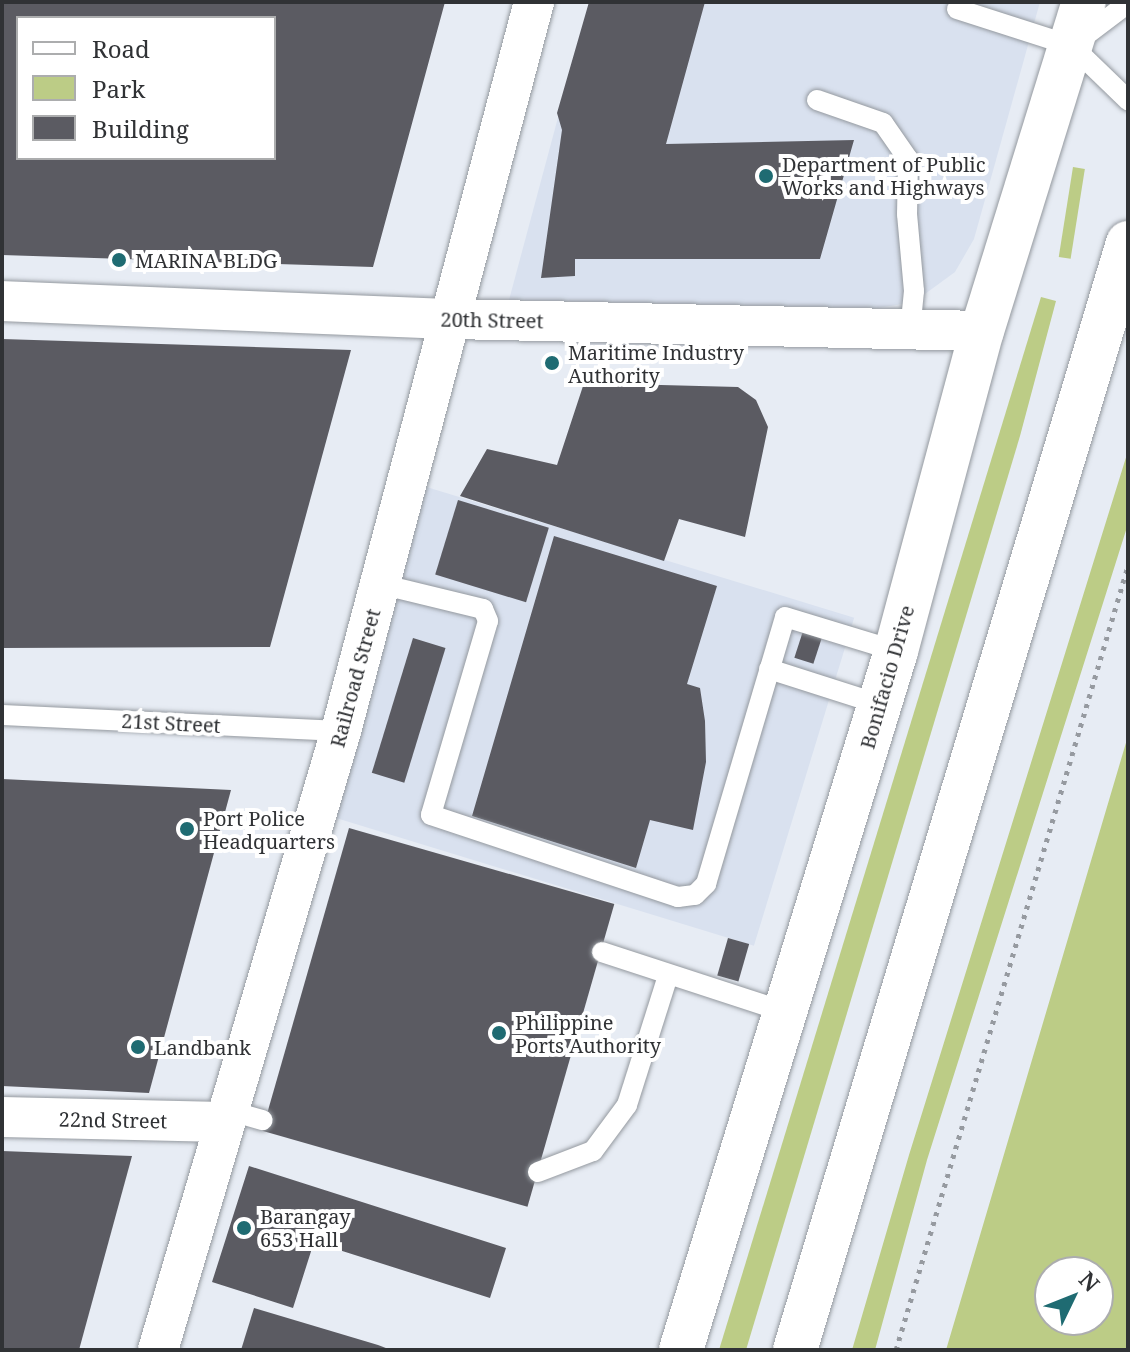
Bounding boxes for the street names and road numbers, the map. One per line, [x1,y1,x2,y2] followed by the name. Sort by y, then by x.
[440,307,544,333] street label: 20th Street
[855,602,919,752] street label: Bonifacio Drive
[325,606,385,750] street label: Railroad Street
[121,708,221,738] street label: 21st Street
[59,1107,167,1133] street label: 22nd Street

